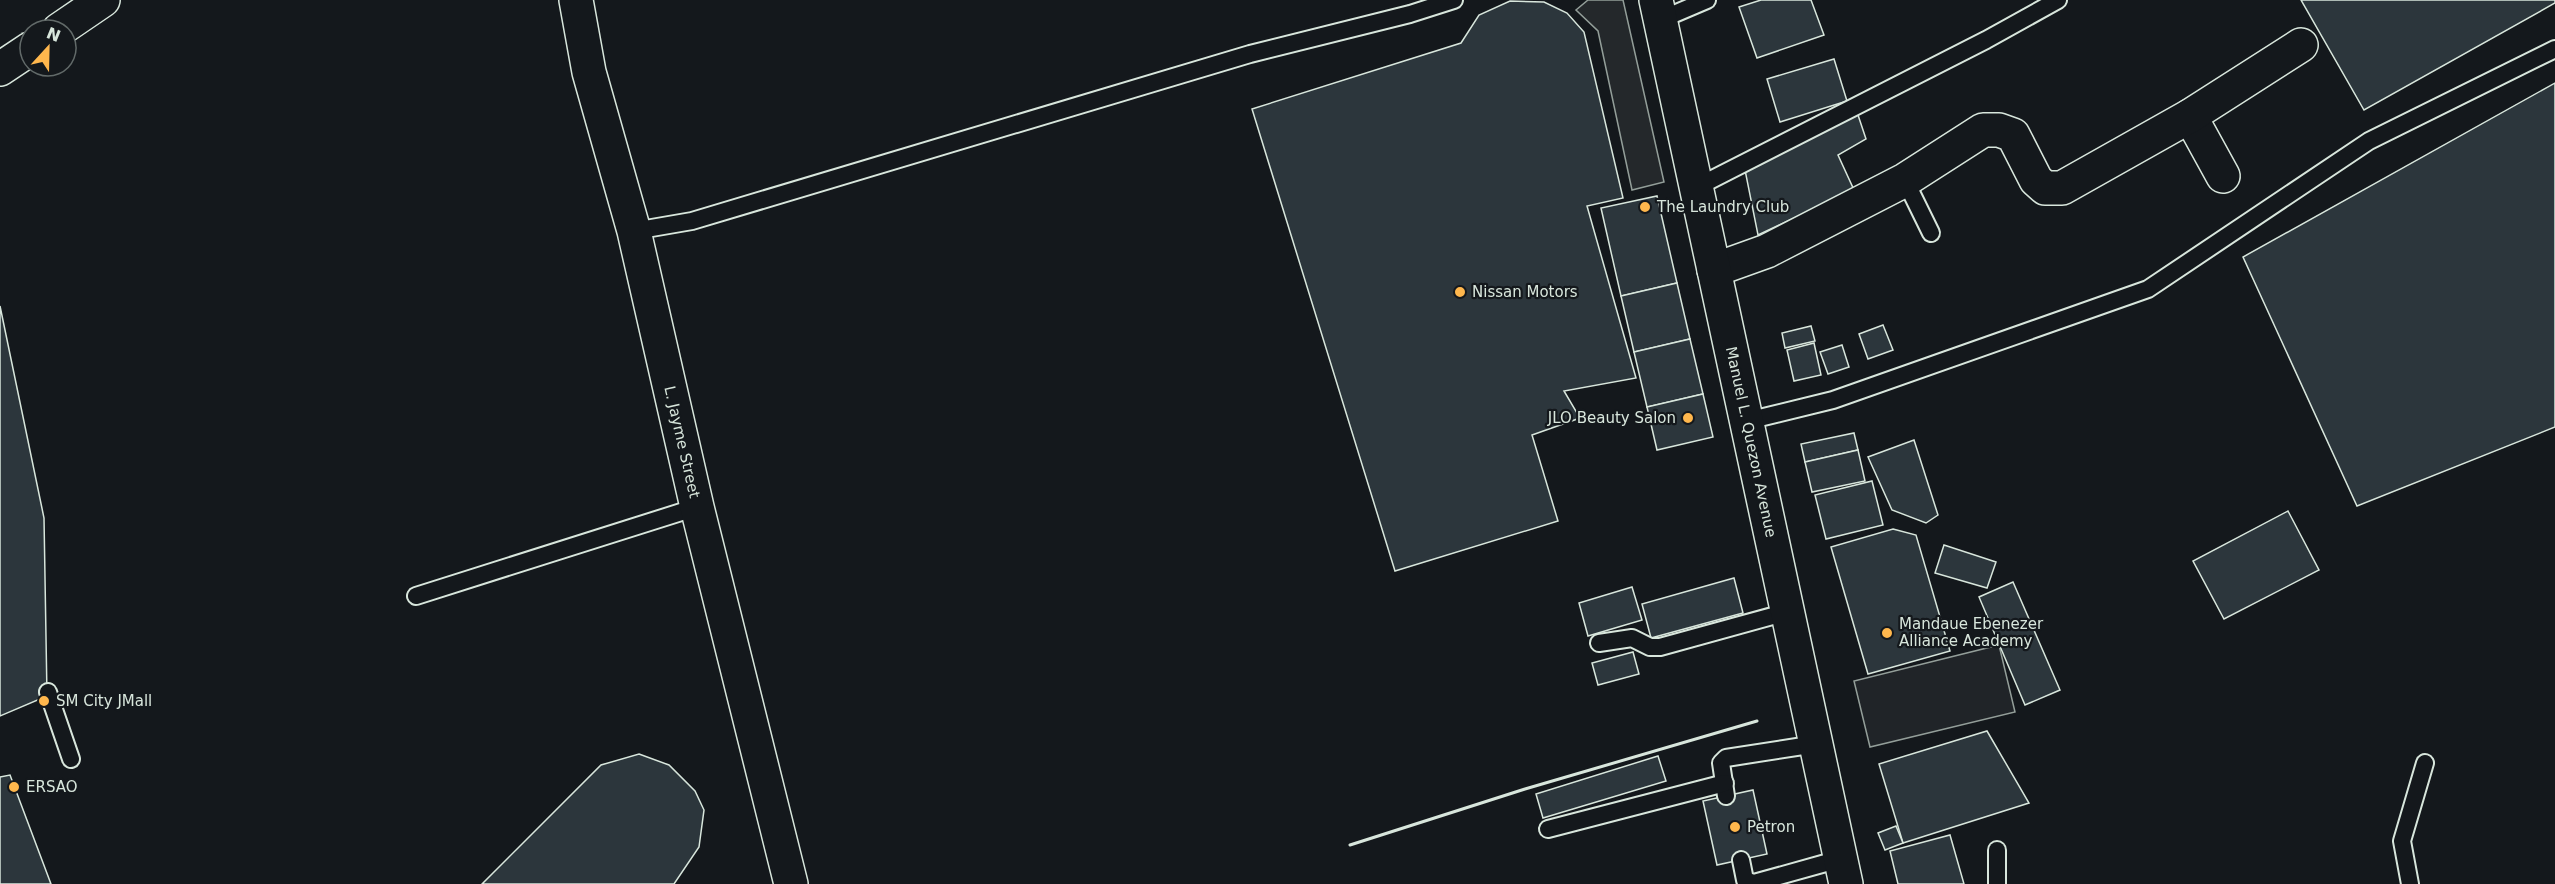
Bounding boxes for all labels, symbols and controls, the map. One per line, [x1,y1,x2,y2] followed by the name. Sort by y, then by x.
[18,18,78,78] north arrow
[44,23,63,46] text: N
[1656,198,1789,216] place label: The Laundry Club
[1638,200,1652,214] marker: The Laundry Club
[1472,283,1578,301] place label: Nissan Motors
[1453,285,1467,299] marker: Nissan Motors
[1722,345,1780,539] street label: Manuel L. Quezon Avenue
[660,384,704,500] street label: L. Jayme Street
[1547,409,1676,427] place label: JLO Beauty Salon
[1681,411,1695,425] marker: JLO Beauty Salon
[1899,615,2044,650] place label: Mandaue Ebenezer Alliance Academy
[1880,626,1894,640] marker: Mandaue Ebenezer Alliance Academy
[56,692,152,710] place label: SM City JMall
[37,694,51,708] marker: SM City JMall
[26,778,78,796] place label: ERSAO
[7,780,21,794] marker: ERSAO
[1747,818,1795,836] place label: Petron
[1728,820,1742,834] marker: Petron

